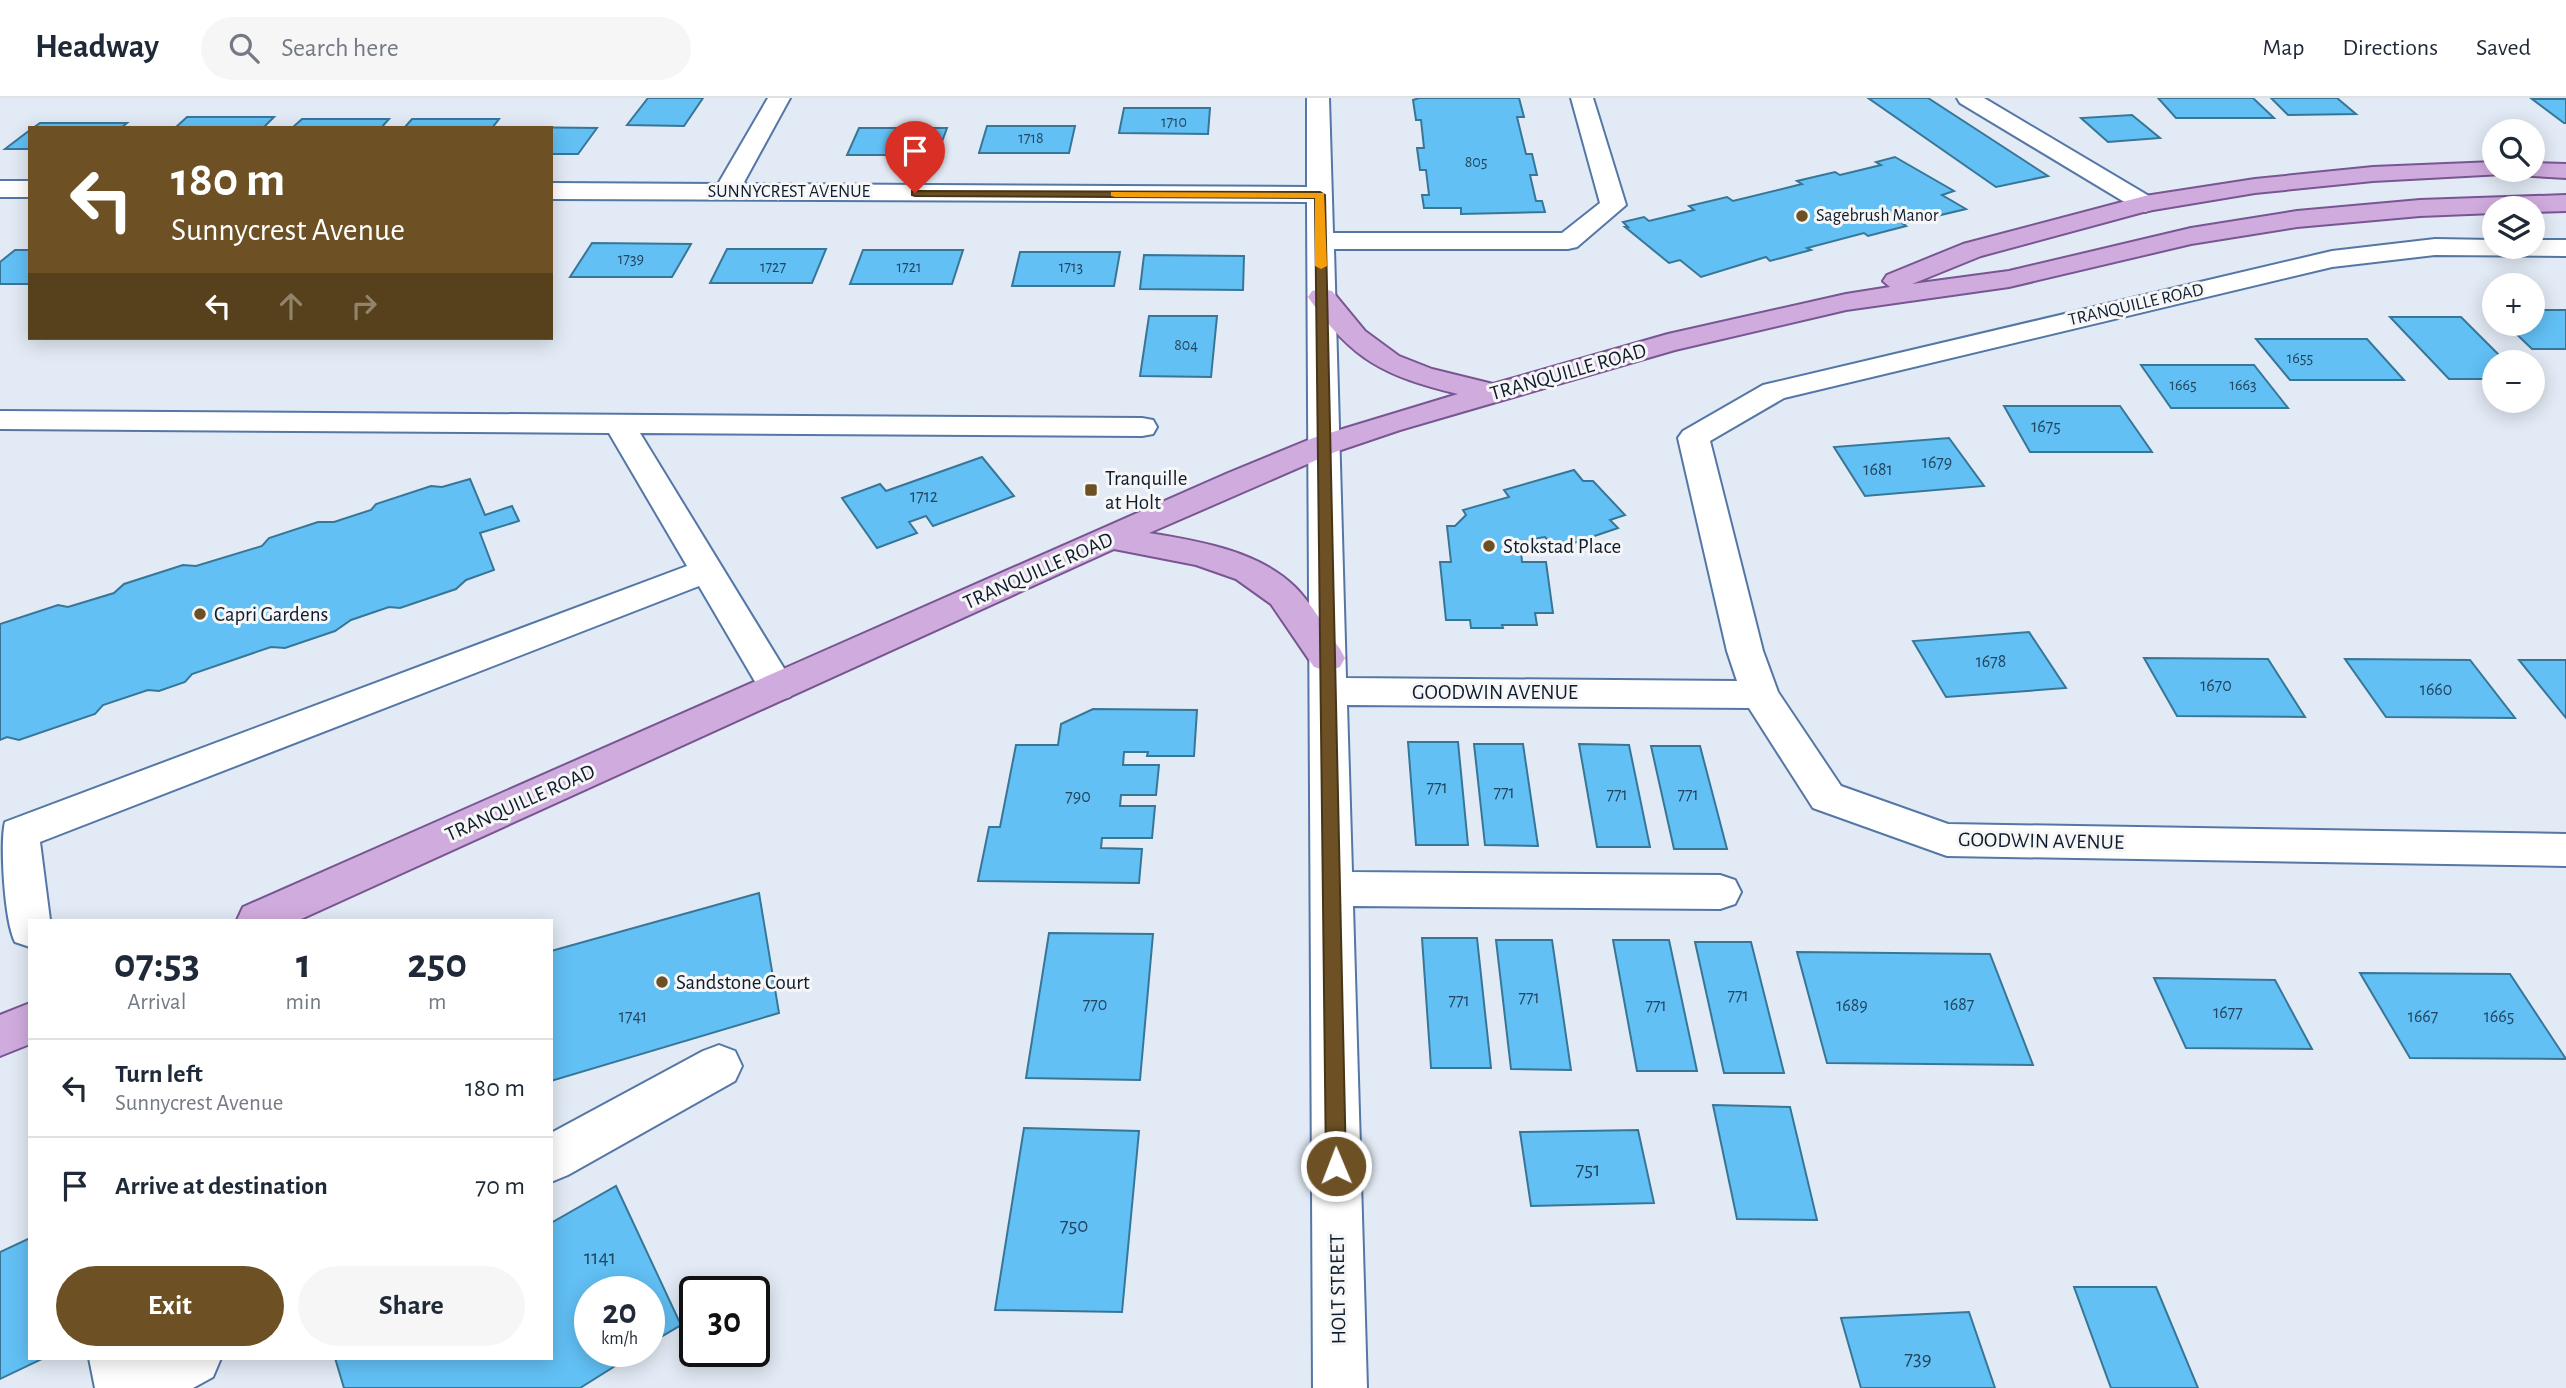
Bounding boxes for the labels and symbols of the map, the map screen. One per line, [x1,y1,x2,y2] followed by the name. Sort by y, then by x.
[1161,114,1187,130] house number: 1710
[885,121,945,193] pin
[1018,130,1044,146] house number: 1718
[1465,154,1487,170] house number: 805
[708,183,870,201] street label: SUNNYCREST AVENUE
[1816,207,1939,225] place label: Sagebrush Manor
[1794,208,1810,224] marker: Sagebrush Manor
[618,251,644,267] house number: 1739
[760,259,786,275] house number: 1727
[897,259,921,275] house number: 1721
[1059,259,1083,275] house number: 1713
[2067,281,2205,329] street label: TRANQUILLE ROAD
[1174,337,1198,353] house number: 804
[1487,340,1649,404] street label: TRANQUILLE ROAD
[2287,350,2313,366] house number: 1655
[2169,377,2197,393] house number: 1665
[2229,377,2257,393] house number: 1663
[2031,418,2061,436] house number: 1675
[1922,454,1952,472] house number: 1679
[1863,461,1893,479] house number: 1681
[1105,468,1187,513] place label: Tranquille at Holt
[1083,482,1099,498] marker: Tranquille at Holt
[910,488,938,506] house number: 1712
[960,529,1116,613] street label: TRANQUILLE ROAD
[1503,536,1621,557] place label: Stokstad Place
[1481,538,1497,554] marker: Stokstad Place
[214,604,328,625] place label: Capri Gardens
[192,606,208,622] marker: Capri Gardens
[1976,653,2006,671] house number: 1678
[2200,677,2232,695] house number: 1670
[2420,681,2452,699] house number: 1660
[1412,682,1578,703] street label: GOODWIN AVENUE
[442,761,598,845] street label: TRANQUILLE ROAD
[1426,779,1448,797] house number: 771
[1493,784,1515,802] house number: 771
[1606,786,1628,804] house number: 771
[1677,786,1699,804] house number: 771
[1065,788,1091,806] house number: 790
[1958,829,2124,853] street label: GOODWIN AVENUE
[676,972,810,993] place label: Sandstone Court
[654,974,670,990] marker: Sandstone Court
[1727,987,1749,1005] house number: 771
[1518,989,1540,1007] house number: 771
[1448,992,1470,1010] house number: 771
[1083,996,1107,1014] house number: 770
[1944,996,1974,1014] house number: 1687
[1645,997,1667,1015] house number: 771
[1836,997,1868,1015] house number: 1689
[2213,1004,2243,1022] house number: 1677
[619,1008,647,1026] house number: 1741
[2408,1008,2438,1026] house number: 1667
[2484,1008,2514,1026] house number: 1665
[1299,1129,1373,1203] position arrow
[1576,1159,1600,1180] house number: 751
[1060,1215,1088,1236] house number: 750
[1327,1233,1349,1345] street label: HOLT STREET
[584,1247,616,1268] house number: 1141
[679,1276,770,1367] speed limit sign: 30
[1904,1348,1932,1369] house number: 739

